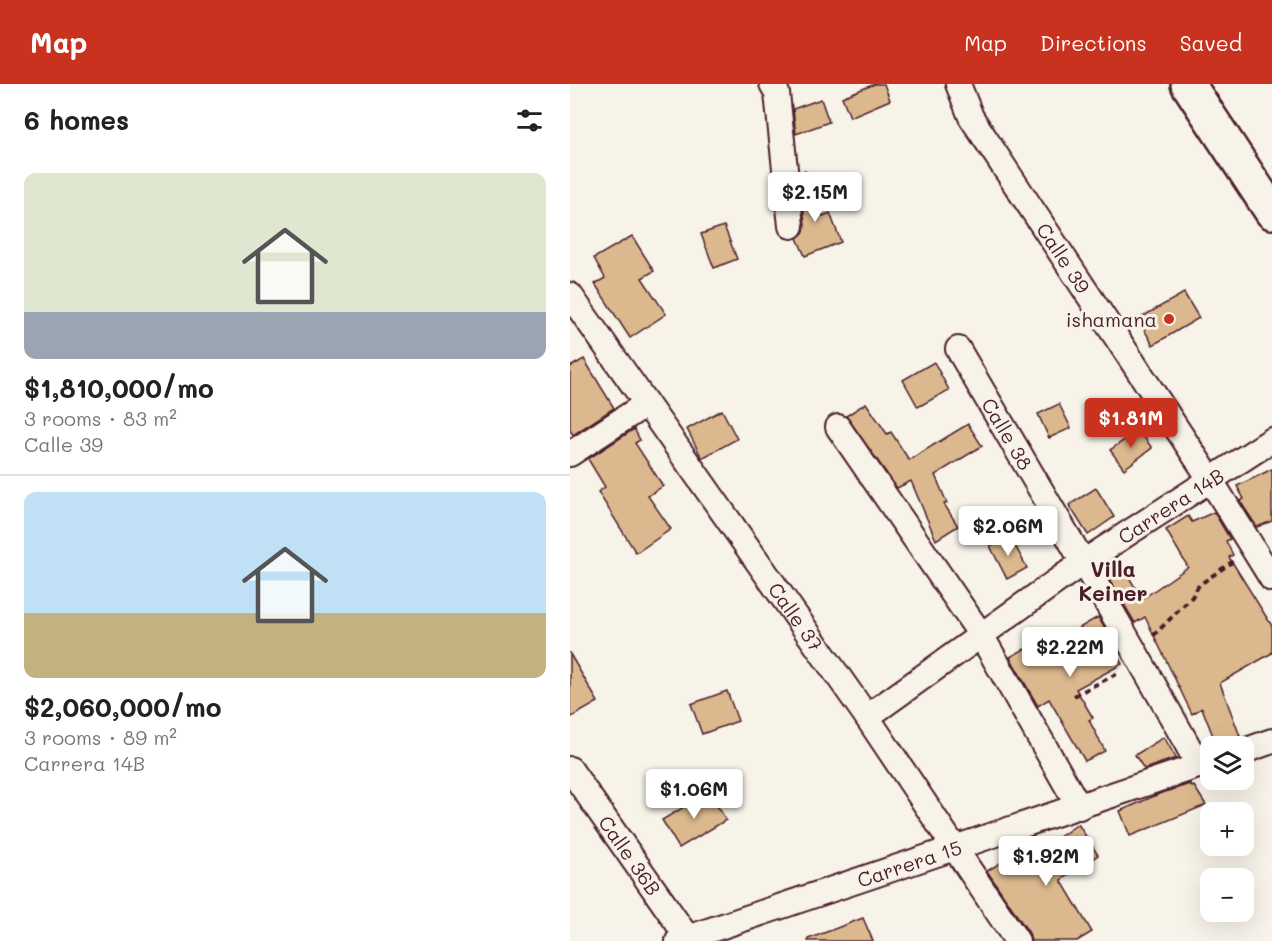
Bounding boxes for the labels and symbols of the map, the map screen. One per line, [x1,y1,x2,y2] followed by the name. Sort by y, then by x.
[766,172,864,223] pin: $2.15M
[1031,217,1097,298] street label: Calle 39
[1065,306,1157,332] place label: ishamana
[1162,312,1176,326] marker: ishamana
[976,393,1039,474] street label: Calle 38
[1082,398,1180,449] pin: $1.81M
[1113,462,1229,550] street label: Carrera 14B
[959,506,1057,557] pin: $2.06M
[1079,555,1148,606] district label: Villa Keiner
[763,577,829,656] street label: Calle 37
[1021,627,1119,678] pin: $2.22M
[645,769,743,820] pin: $1.06M
[593,810,667,900] street label: Calle 36B
[854,834,965,893] street label: Carrera 15
[997,836,1095,887] pin: $1.92M

